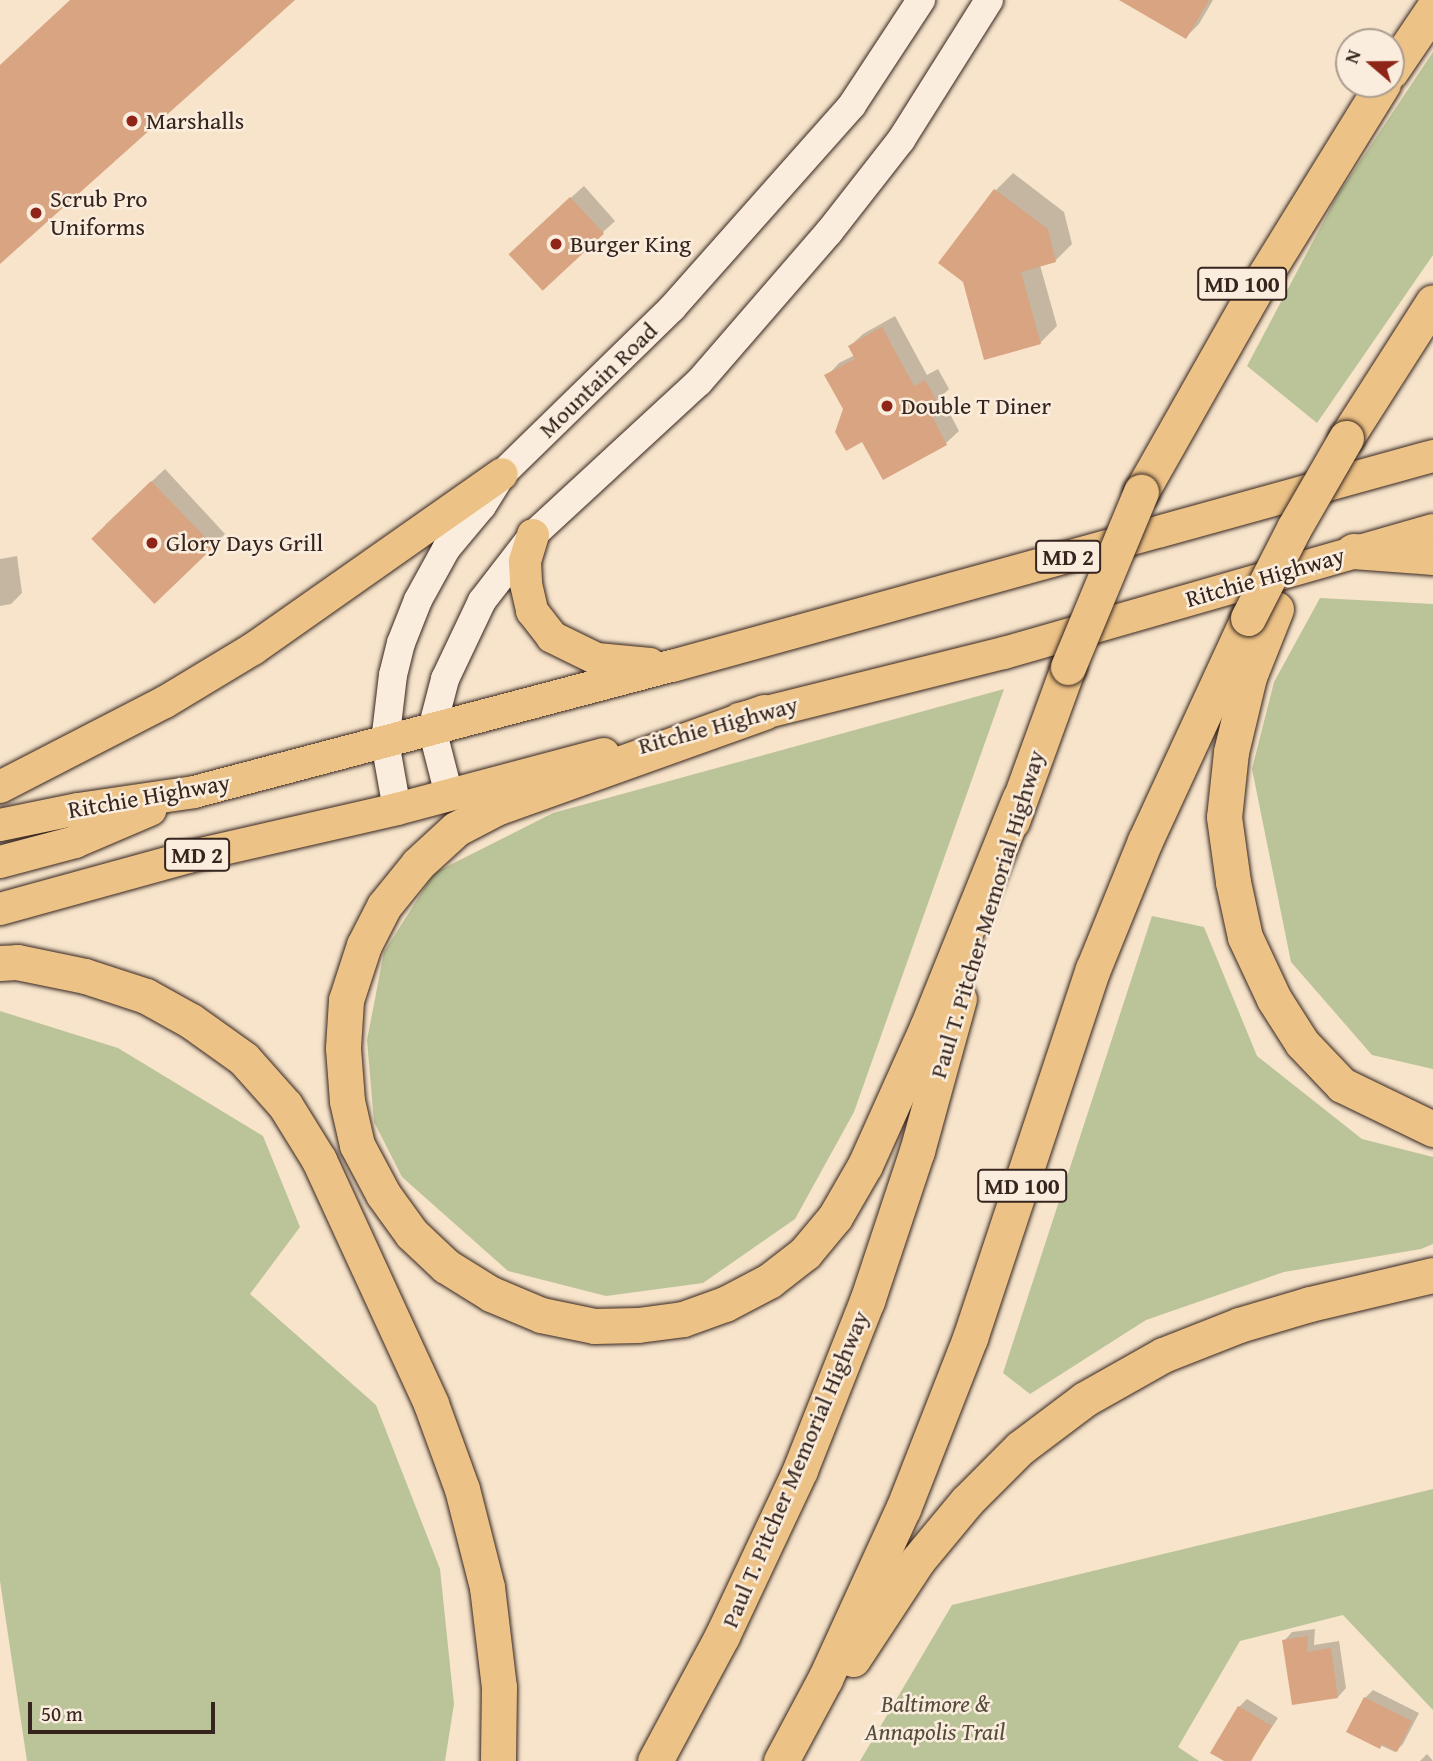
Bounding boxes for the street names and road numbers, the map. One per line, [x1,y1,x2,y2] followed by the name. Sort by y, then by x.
[1196,264,1288,304] road number: MD 100
[533,316,663,444] street label: Mountain Road
[1035,538,1101,576] road number: MD 2
[1182,541,1348,613] street label: Ritchie Highway
[635,690,801,760] street label: Ritchie Highway
[923,747,1051,1081] street label: Paul T. Pitcher Memorial Highway
[66,768,232,824] street label: Ritchie Highway
[164,835,230,874] road number: MD 2
[976,1166,1068,1205] road number: MD 100
[715,1306,875,1632] street label: Paul T. Pitcher Memorial Highway

